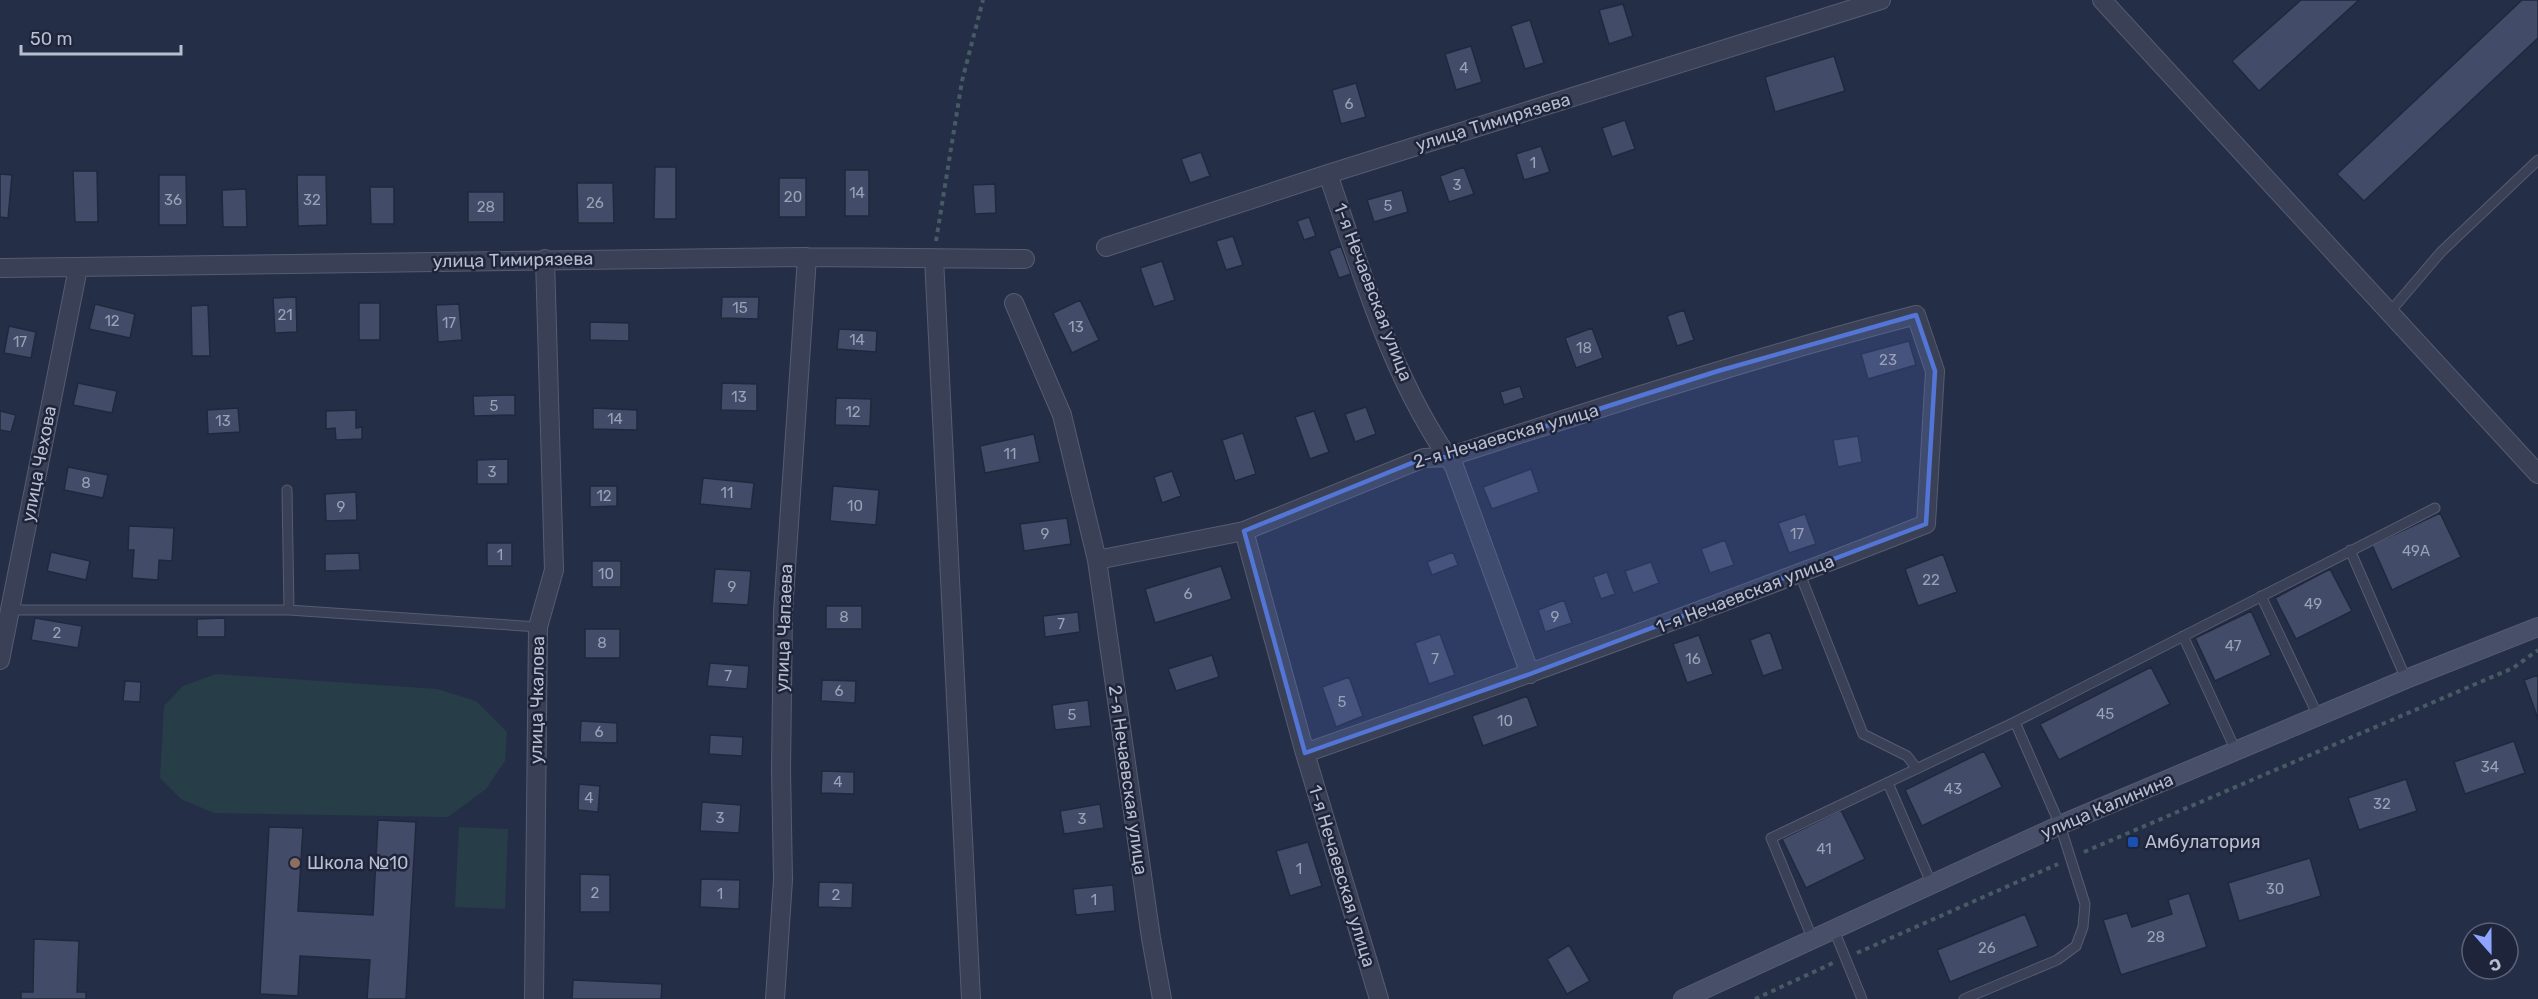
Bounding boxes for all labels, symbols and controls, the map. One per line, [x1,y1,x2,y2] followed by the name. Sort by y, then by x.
[21,18,182,56] scale bar
[30,28,73,50] text: 50 m
[1459,59,1469,77] house number: 4
[1413,88,1573,156] street label: улица Тимирязева
[1344,95,1354,113] house number: 6
[1530,154,1536,172] house number: 1
[1452,176,1462,194] house number: 3
[849,184,865,202] house number: 14
[784,188,802,206] house number: 20
[164,191,182,209] house number: 36
[303,191,321,209] house number: 32
[586,194,604,212] house number: 26
[1384,197,1393,215] house number: 5
[477,198,495,216] house number: 28
[1329,200,1417,384] street label: 1-я Нечаевская улица
[432,248,594,272] street label: улица Тимирязева
[732,299,748,317] house number: 15
[277,306,293,324] house number: 21
[104,312,120,330] house number: 12
[442,314,456,332] house number: 17
[1068,318,1084,336] house number: 13
[849,331,865,349] house number: 14
[13,333,27,351] house number: 17
[1576,339,1592,357] house number: 18
[1879,351,1897,369] house number: 23
[731,388,747,406] house number: 13
[490,397,499,415] house number: 5
[1411,399,1601,473] street label: 2-я Нечаевская улица
[845,403,861,421] house number: 12
[17,404,61,524] street label: улица Чехова
[607,410,623,428] house number: 14
[215,412,231,430] house number: 13
[1004,445,1016,463] house number: 11
[487,463,497,481] house number: 3
[81,474,91,492] house number: 8
[721,484,733,502] house number: 11
[596,487,612,505] house number: 12
[847,497,863,515] house number: 10
[337,498,346,516] house number: 9
[1041,525,1050,543] house number: 9
[1790,525,1804,543] house number: 17
[2402,542,2430,560] house number: 49А
[497,546,503,564] house number: 1
[1653,550,1837,638] street label: 1-я Нечаевская улица
[771,563,797,693] street label: улица Чапаева
[598,565,614,583] house number: 10
[1922,571,1940,589] house number: 22
[728,578,737,596] house number: 9
[1183,585,1193,603] house number: 6
[2304,595,2322,613] house number: 49
[839,608,849,626] house number: 8
[1551,608,1560,626] house number: 9
[1057,615,1065,633] house number: 7
[53,624,62,642] house number: 2
[597,634,607,652] house number: 8
[525,636,549,764] street label: улица Чкалова
[2225,637,2242,655] house number: 47
[1431,650,1439,668] house number: 7
[1685,650,1701,668] house number: 16
[724,667,732,685] house number: 7
[834,682,844,700] house number: 6
[1104,684,1152,876] street label: 2-я Нечаевская улица
[1338,693,1347,711] house number: 5
[2096,705,2114,723] house number: 45
[1068,706,1077,724] house number: 5
[1497,712,1513,730] house number: 10
[594,723,604,741] house number: 6
[2481,758,2499,776] house number: 34
[2037,768,2177,844] street label: улица Калинина
[833,773,843,791] house number: 4
[1944,780,1962,798] house number: 43
[1304,782,1380,970] street label: 1-я Нечаевская улица
[584,789,594,807] house number: 4
[2373,795,2391,813] house number: 32
[715,809,725,827] house number: 3
[1077,810,1087,828] house number: 3
[2145,831,2261,853] place label: Амбулатория
[2126,835,2140,849] marker: Амбулатория
[1816,840,1832,858] house number: 41
[307,852,408,874] place label: Школа №10
[288,856,302,870] marker: Школа №10
[1296,860,1302,878] house number: 1
[2266,880,2284,898] house number: 30
[591,884,600,902] house number: 2
[717,885,723,903] house number: 1
[832,886,841,904] house number: 2
[1091,891,1097,909] house number: 1
[2460,921,2520,981] north arrow
[2147,928,2165,946] house number: 28
[1978,939,1996,957] house number: 26
[2487,954,2504,975] text: С

